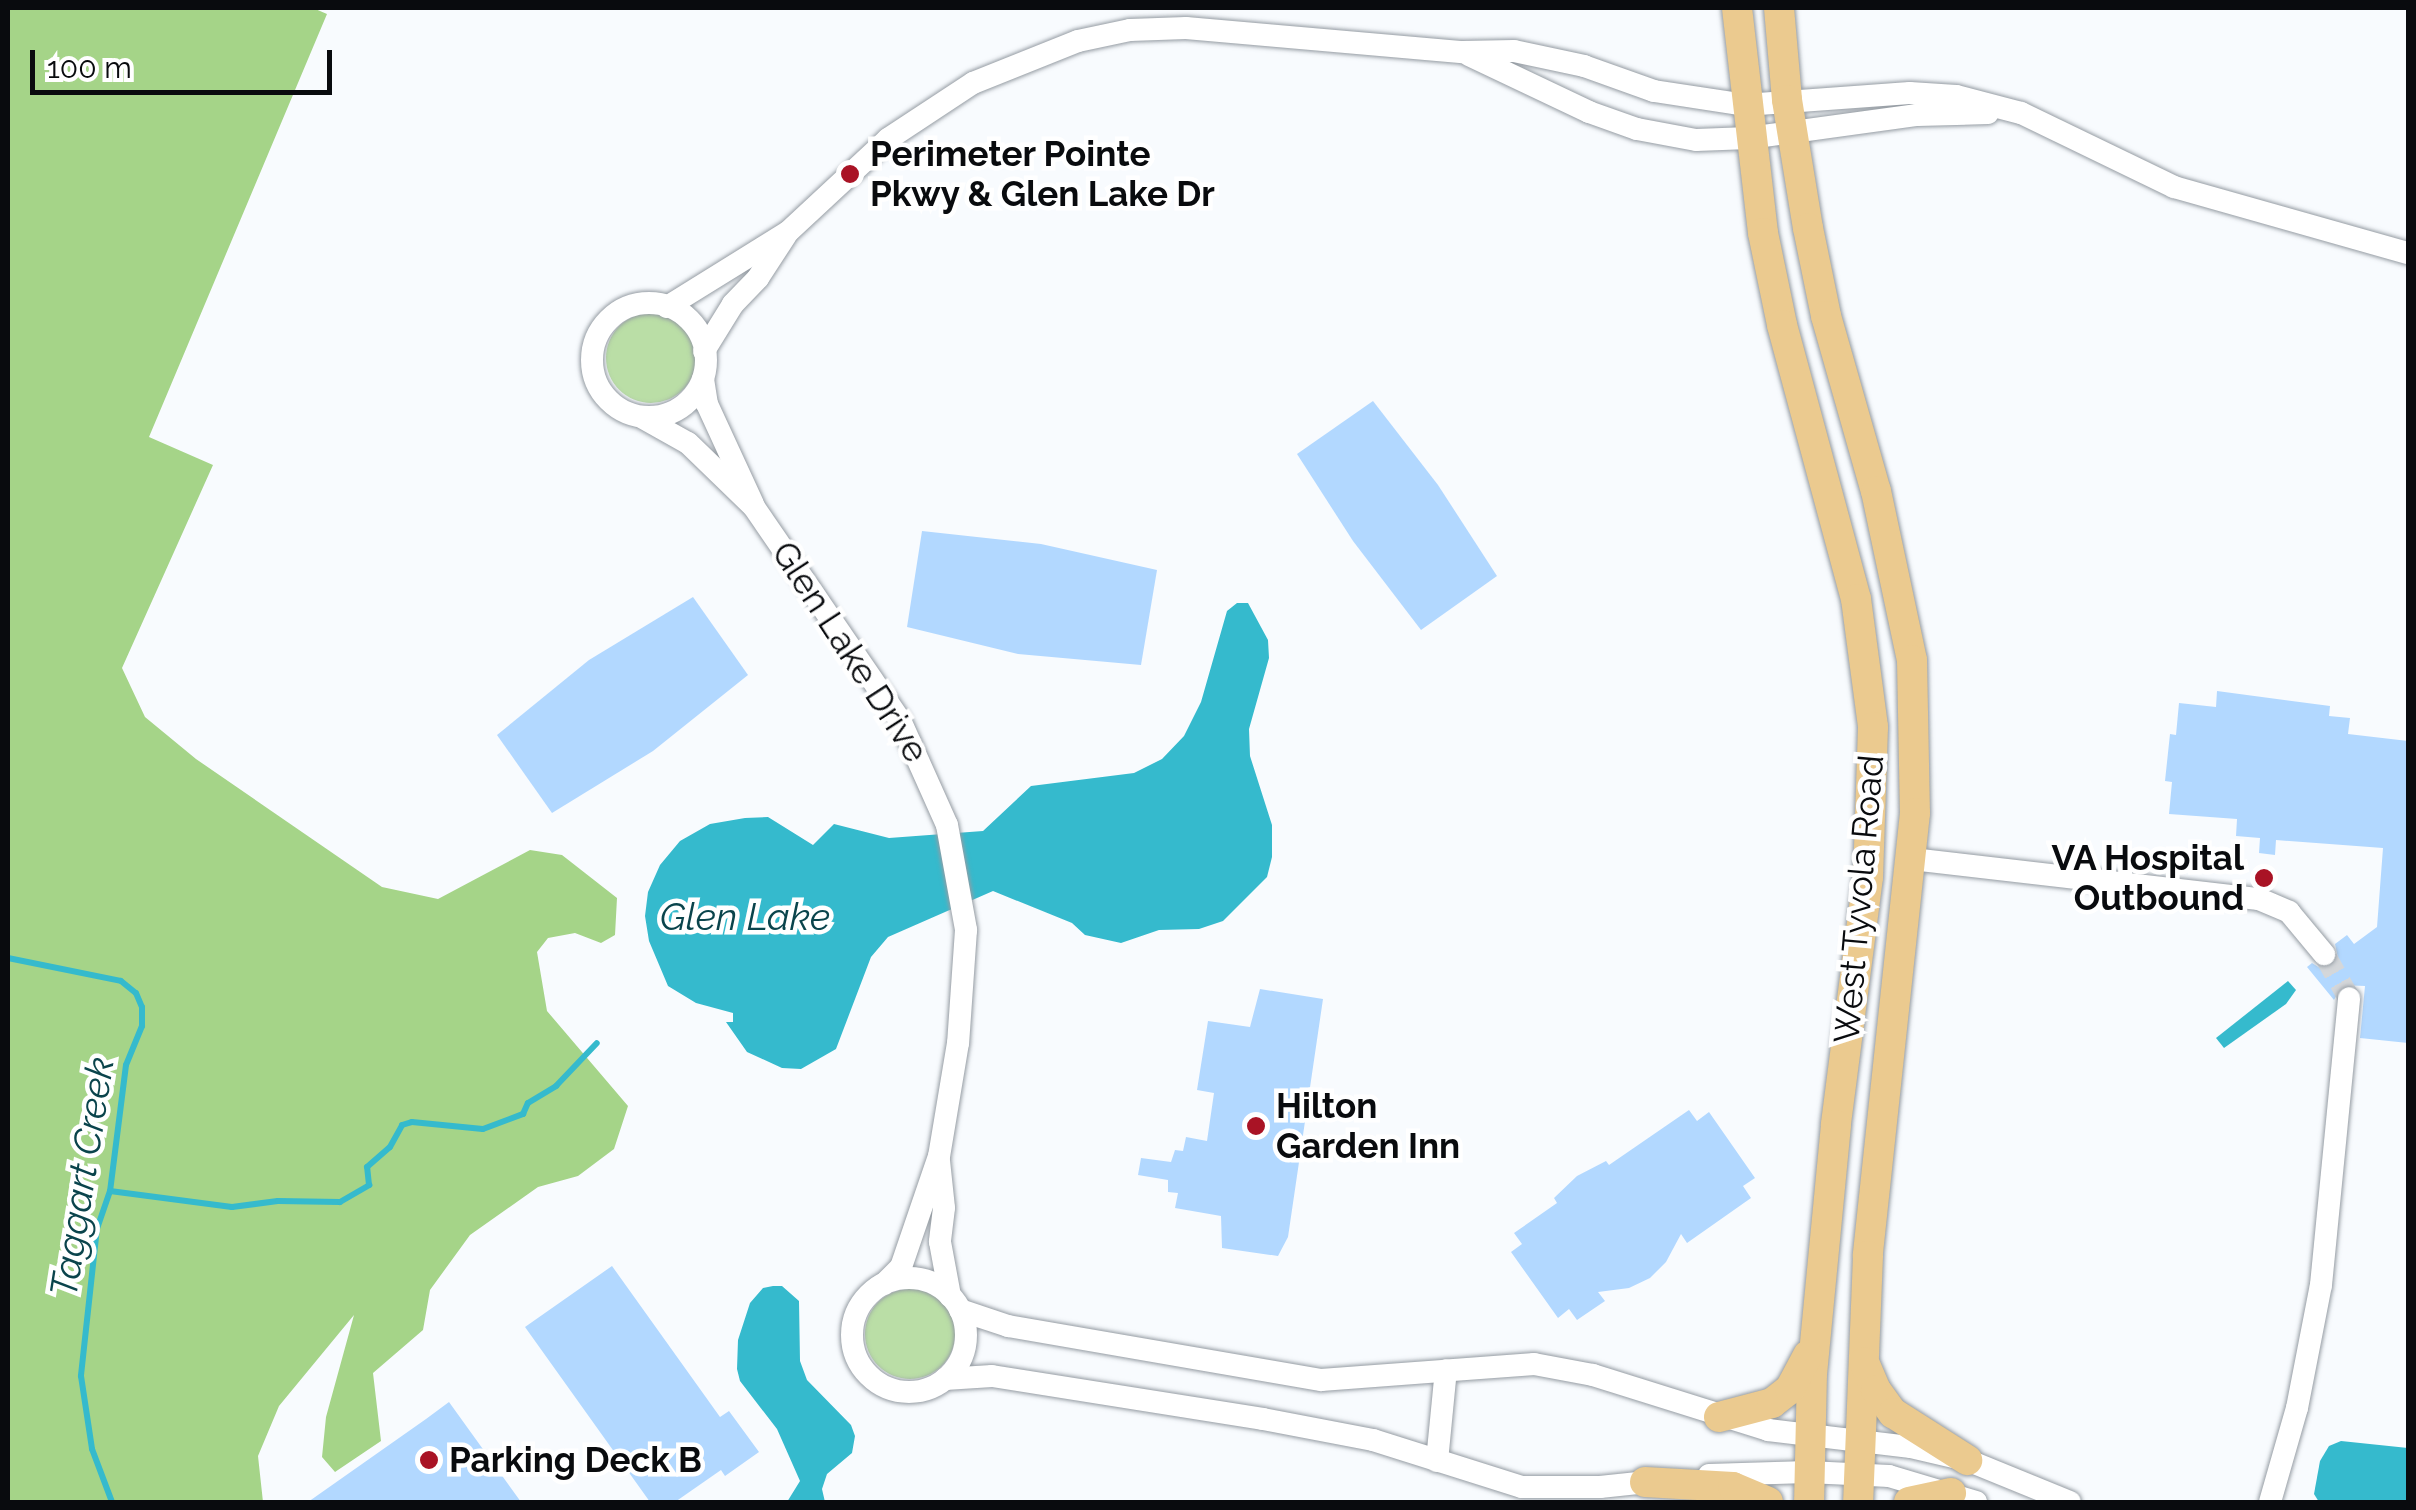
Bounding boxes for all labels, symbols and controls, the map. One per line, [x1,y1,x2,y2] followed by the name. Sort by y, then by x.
[35,30,338,92] scale bar
[47,50,132,85] text: 100 m
[870,133,1216,215] place label: Perimeter Pointe Pkwy & Glen Lake Dr
[839,163,861,185] marker: Perimeter Pointe Pkwy & Glen Lake Dr
[763,534,937,770] street label: Glen Lake Drive
[1825,753,1893,1045] street label: West Tyvola Road
[2050,837,2244,919] place label: VA Hospital Outbound
[2253,867,2275,889] marker: VA Hospital Outbound
[660,894,830,940] water label: Glen Lake
[41,1054,123,1300] water label: Taggart Creek
[1276,1085,1460,1167] place label: Hilton Garden Inn
[1245,1115,1267,1137] marker: Hilton Garden Inn
[449,1439,702,1481] place label: Parking Deck B
[418,1449,440,1471] marker: Parking Deck B

